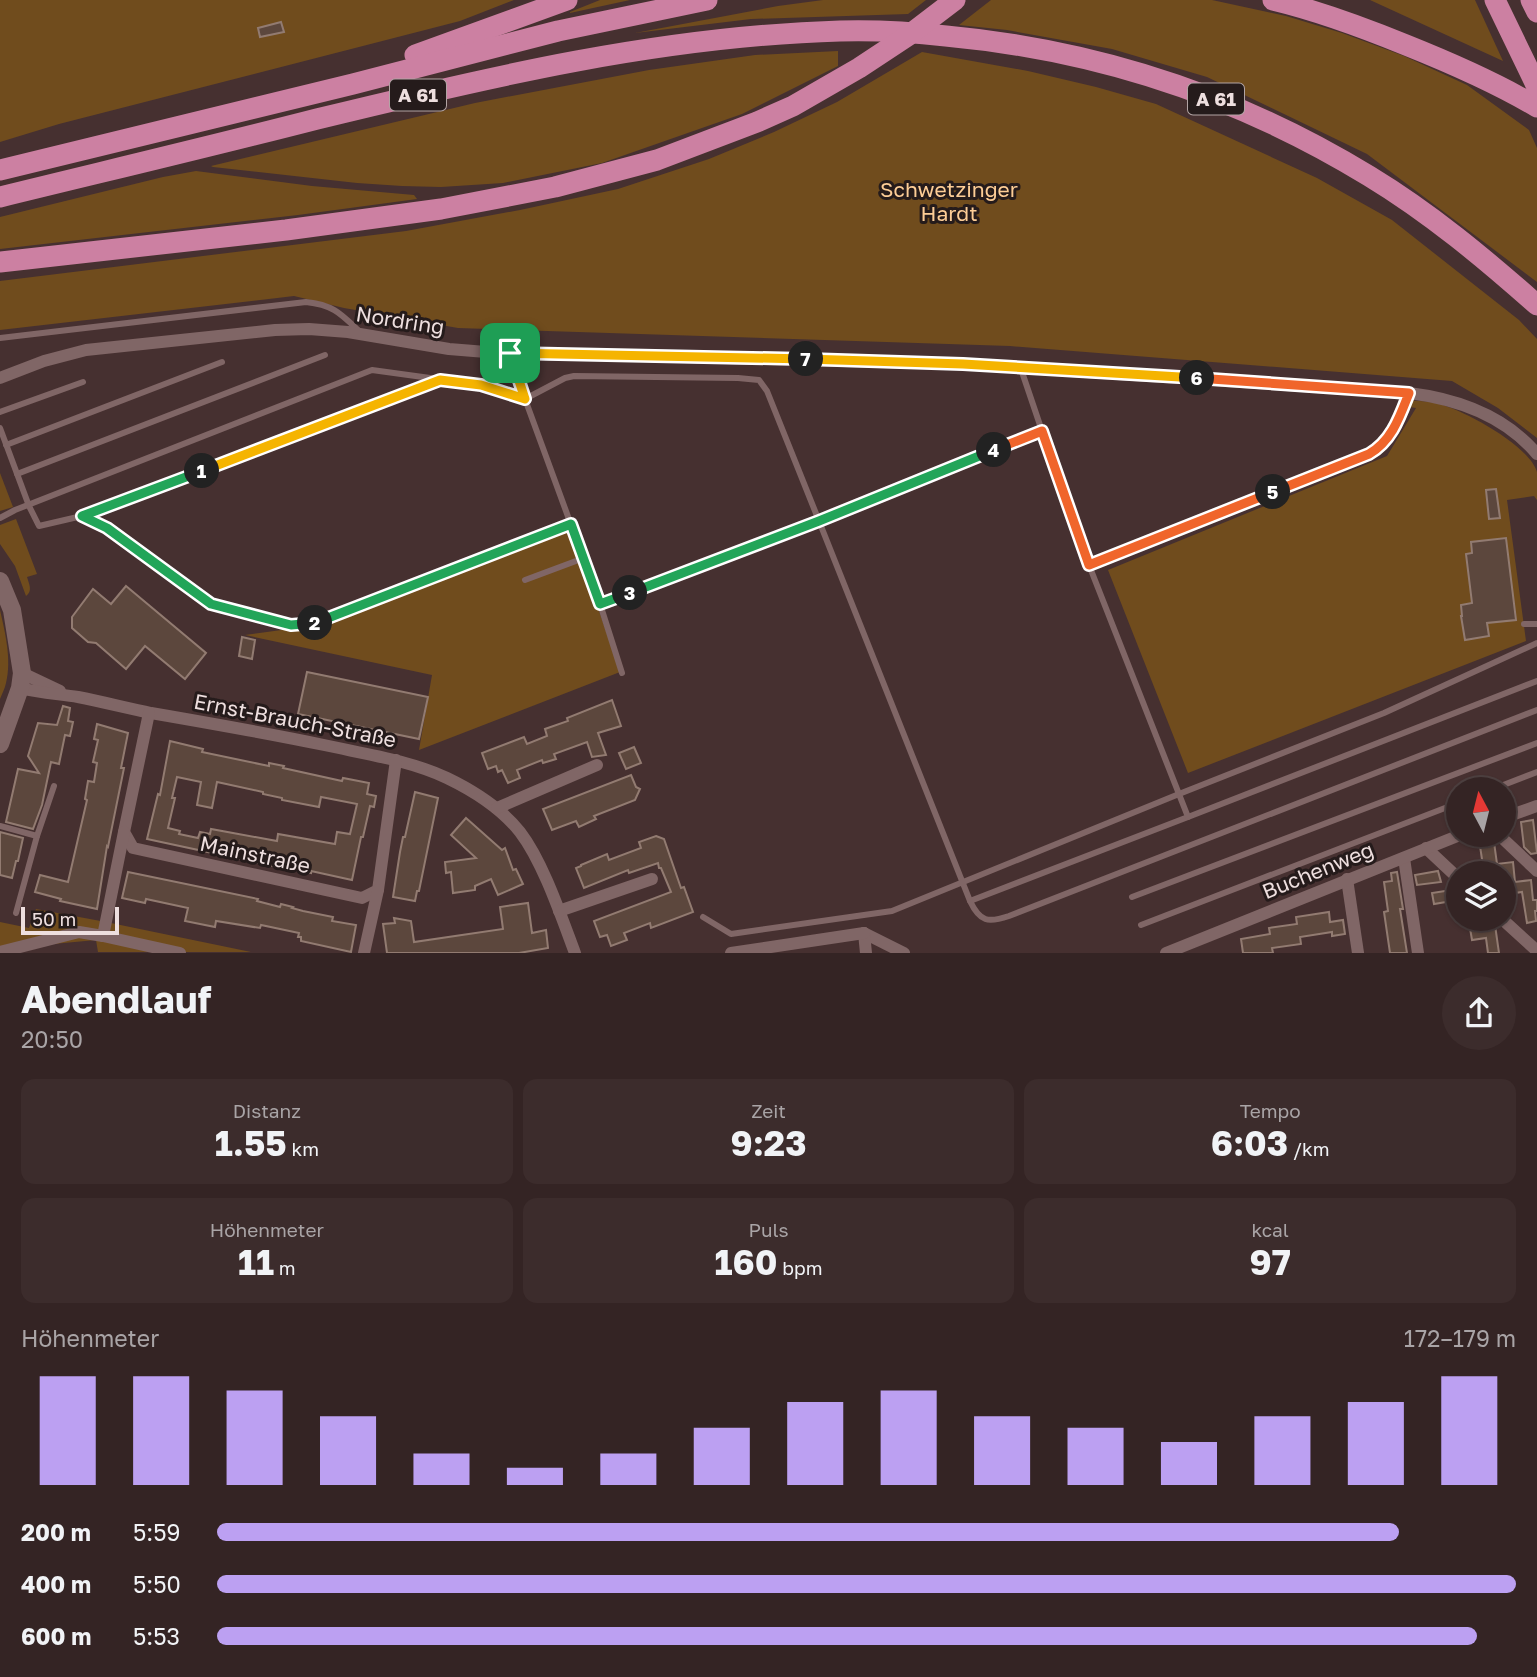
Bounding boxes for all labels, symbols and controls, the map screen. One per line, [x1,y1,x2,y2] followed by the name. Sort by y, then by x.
[390,80,446,110] road number: A 61
[1188,83,1244,114] road number: A 61
[880,176,1018,226] park label: Schwetzinger Hardt
[354,300,446,340] street label: Nordring
[480,323,540,383] pin
[491,334,529,372] icon: arrive
[788,342,824,376] pin: 7
[800,347,811,370] text: 7
[1180,360,1214,396] pin: 6
[1190,366,1203,389] text: 6
[976,433,1012,468] pin: 4
[988,438,999,461] text: 4
[184,454,220,489] pin: 1
[197,459,206,482] text: 1
[1256,475,1290,510] pin: 5
[1267,480,1278,503] text: 5
[612,576,648,610] pin: 3
[624,581,635,604] text: 3
[298,606,332,640] pin: 2
[309,611,320,634] text: 2
[192,688,399,752] street label: Ernst-Brauch-Straße
[1446,777,1516,847] north arrow
[1446,777,1516,931] map controls
[198,830,313,878] street label: Mainstraße
[1258,836,1377,904] street label: Buchenweg
[1446,861,1516,931] button: layers
[21,904,119,935] scale bar
[32,907,76,930] text: 50 m
[21,976,211,1021] text: Abendlauf
[1442,976,1516,1050] button: share
[21,1025,83,1053] text: 20:50
[233,1099,301,1122] text: Distanz
[751,1099,786,1122] text: Zeit
[1240,1099,1301,1122] text: Tempo
[215,1122,287,1164] text: 1.55
[730,1122,807,1164] text: 9:23
[1211,1122,1288,1164] text: 6:03
[287,1137,319,1160] text: km
[1288,1137,1330,1160] text: /km
[210,1218,324,1241] text: Höhenmeter
[748,1218,789,1241] text: Puls
[1251,1218,1289,1241] text: kcal
[238,1241,274,1283] text: 11
[715,1241,778,1283] text: 160
[1250,1241,1291,1283] text: 97
[274,1256,296,1279] text: m
[778,1256,822,1279] text: bpm
[21,1324,159,1352] text: Höhenmeter
[1404,1324,1516,1352] text: 172–179 m
[21,1518,91,1546] text: 200 m
[133,1518,181,1546] text: 5:59
[21,1570,91,1598] text: 400 m
[133,1570,181,1598] text: 5:50
[21,1622,91,1650] text: 600 m
[133,1622,180,1650] text: 5:53

